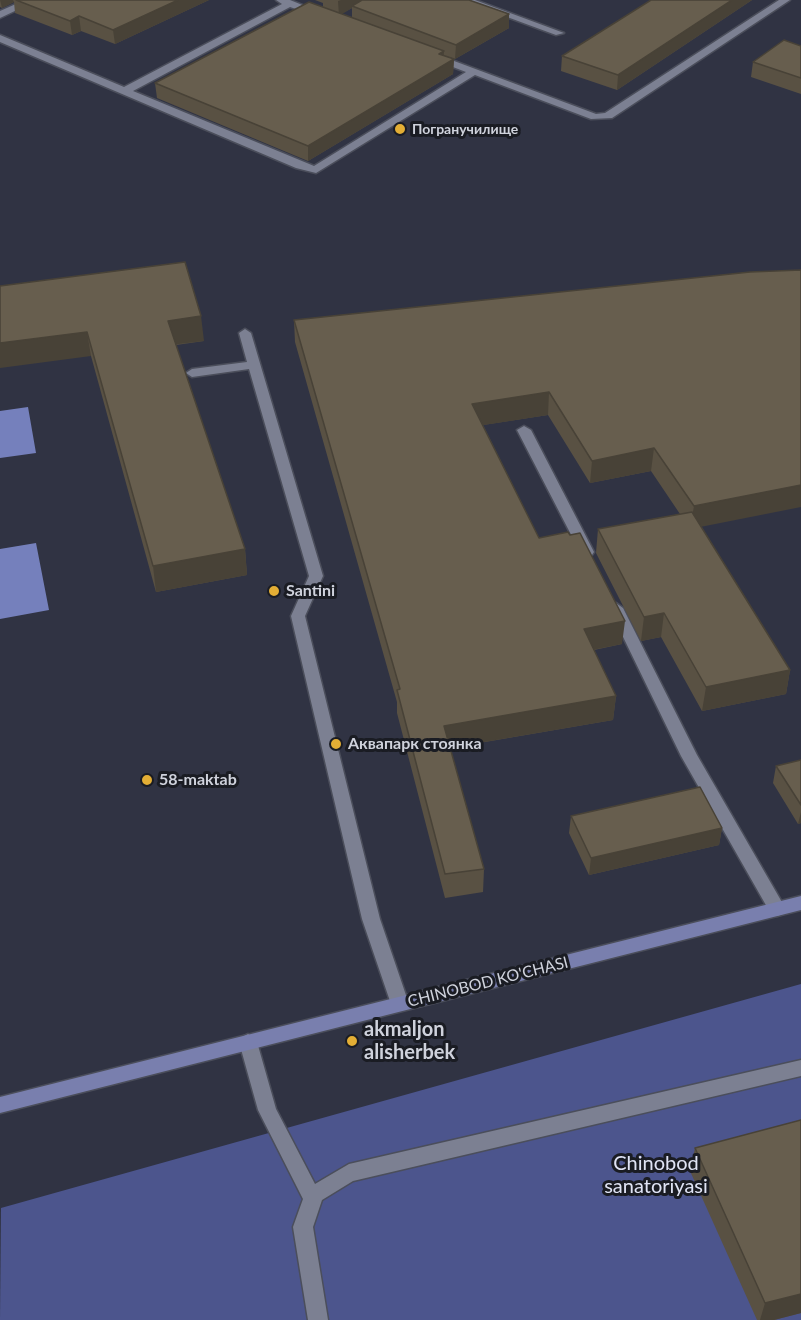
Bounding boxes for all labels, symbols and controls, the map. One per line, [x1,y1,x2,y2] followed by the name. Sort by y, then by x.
[412,121,518,137] place label: Погранучилище
[393,122,407,136] marker: Погранучилище
[286,581,335,601] place label: Santini
[267,584,281,598] marker: Santini
[348,734,482,754] place label: Аквапарк стоянка
[329,737,343,751] marker: Аквапарк стоянка
[159,770,237,790] place label: 58-maktab
[140,773,154,787] marker: 58-maktab
[406,953,570,1011] street label: CHINOBOD KO'CHASI
[364,1018,455,1065] place label: akmaljon alisherbek
[345,1034,359,1048] marker: akmaljon alisherbek
[604,1152,708,1199] park label: Chinobod sanatoriyasi

